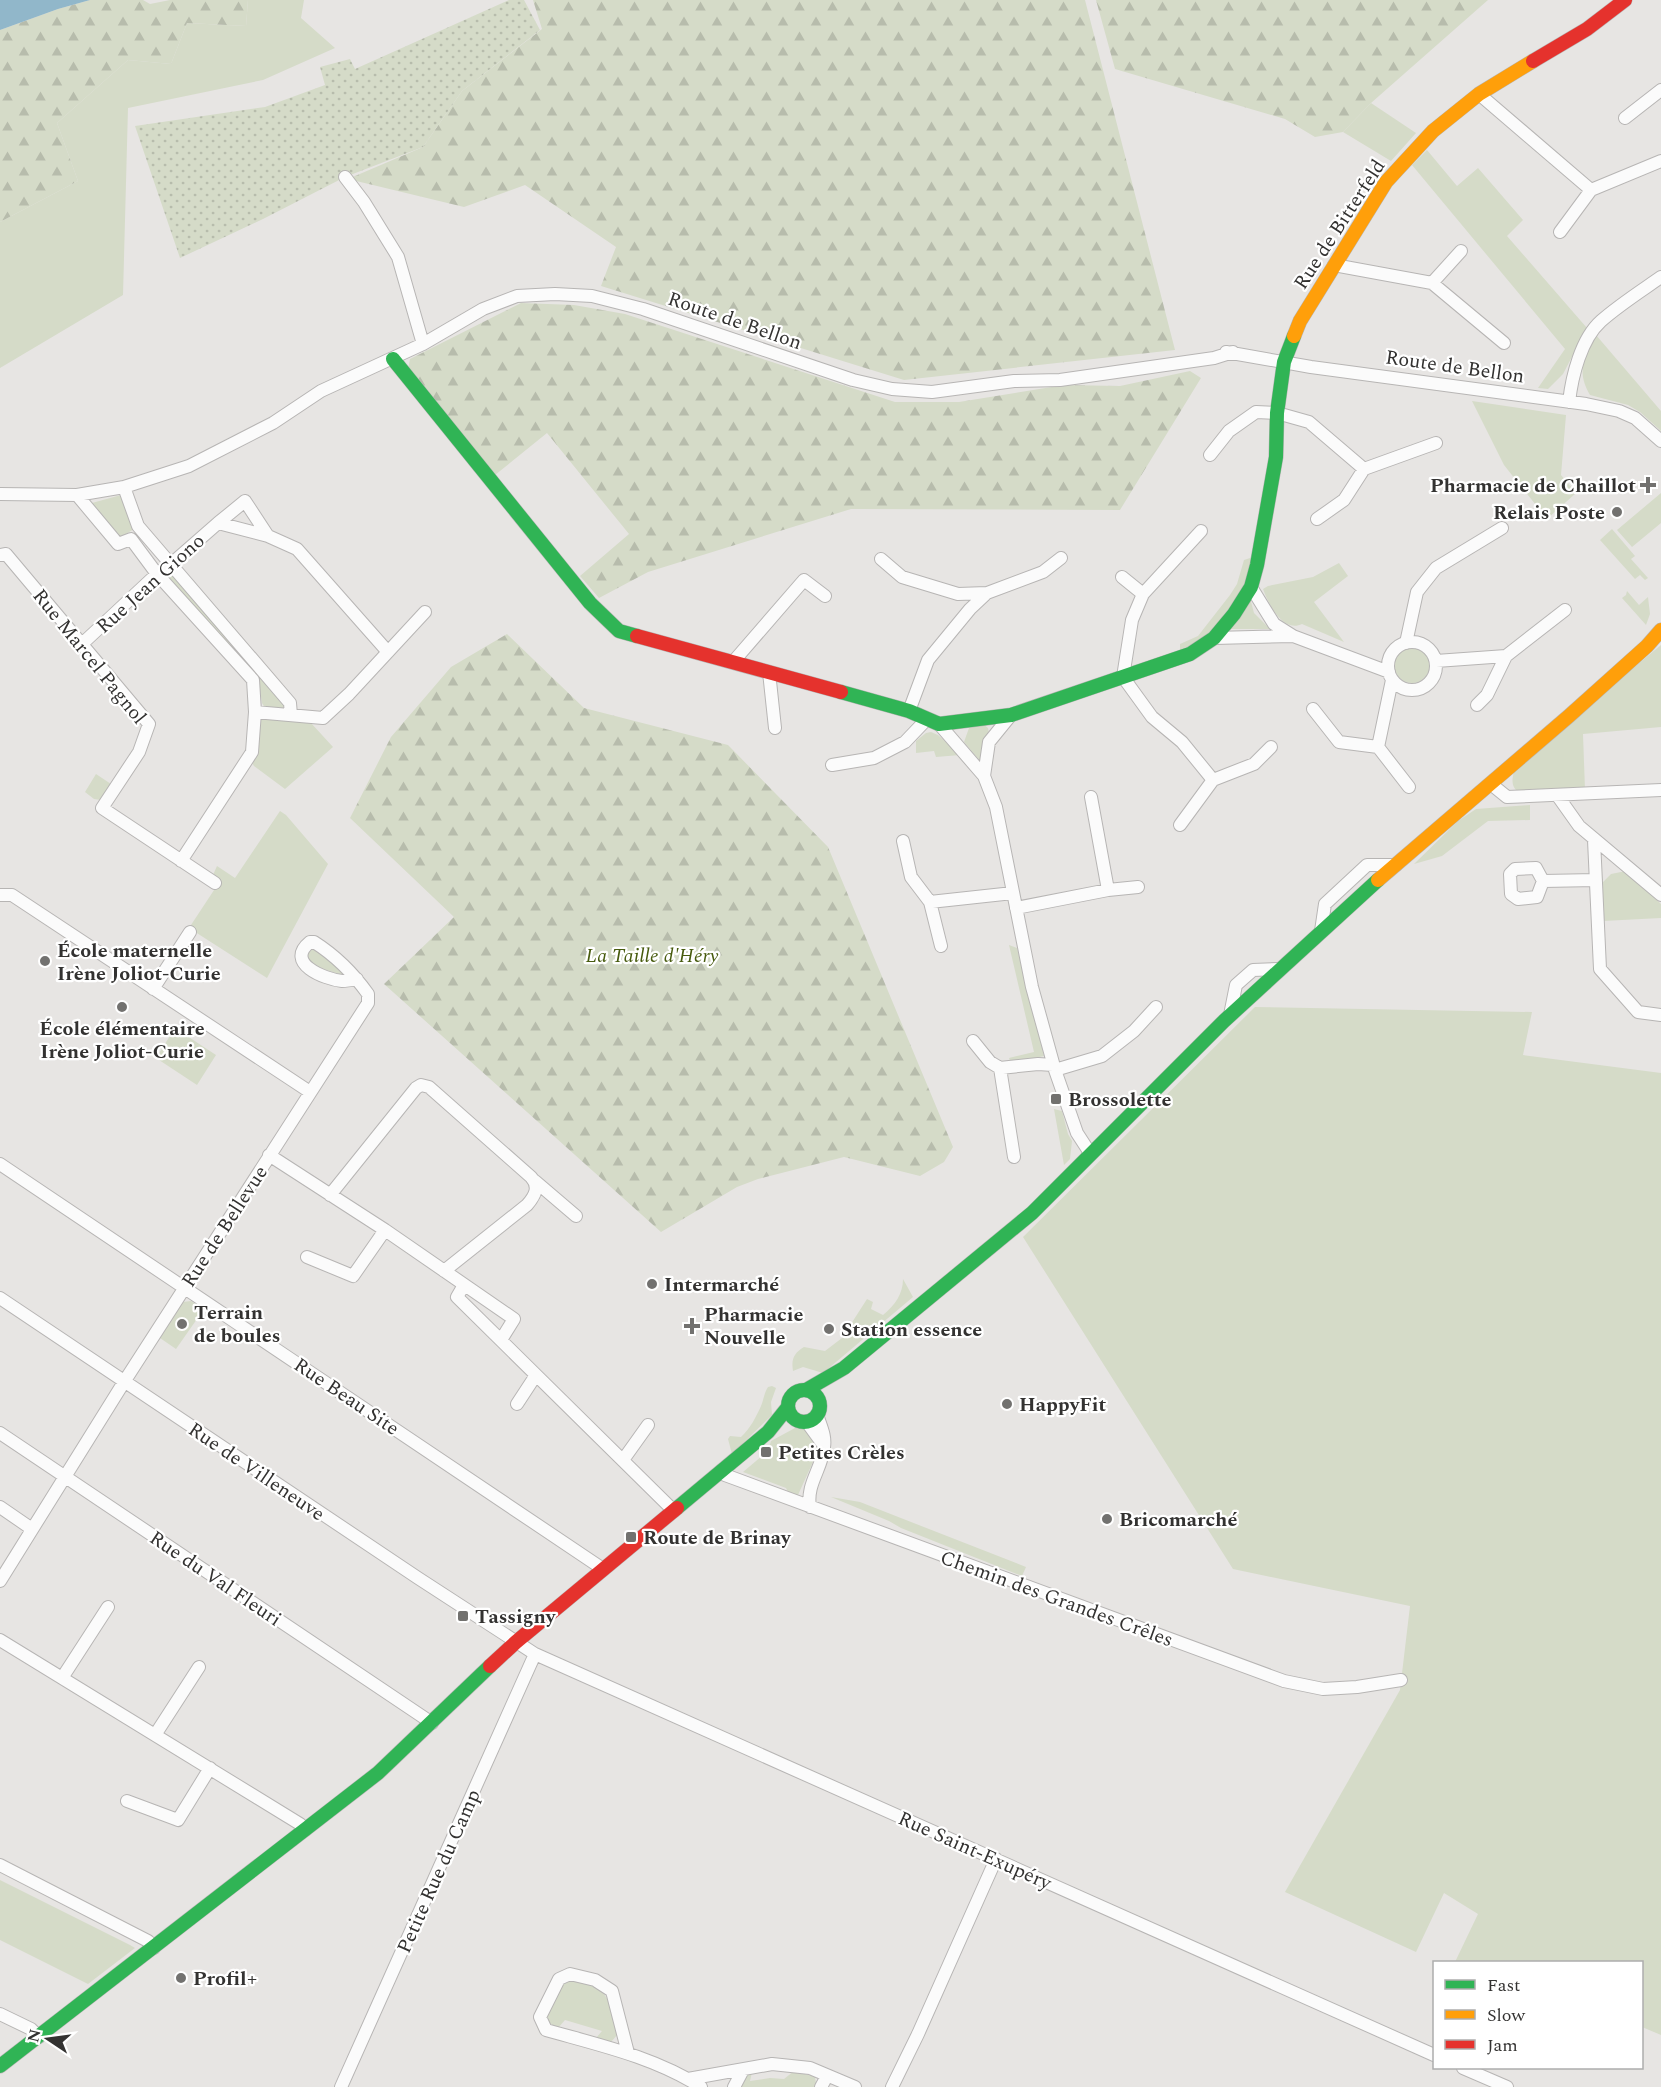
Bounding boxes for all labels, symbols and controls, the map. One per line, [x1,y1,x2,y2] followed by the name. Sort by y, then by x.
[1286,153,1393,296] street label: Rue de Bitterfeld
[664,284,806,358] street label: Route de Bellon
[1383,342,1526,392] street label: Route de Bellon
[1430,471,1636,501] place label: Pharmacie de Chaillot
[1641,478,1655,492] marker: Pharmacie de Chaillot
[1493,498,1605,528] place label: Relais Poste
[1610,505,1624,519] marker: Relais Poste
[90,527,212,641] street label: Rue Jean Giono
[25,582,154,731] street label: Rue Marcel Pagnol
[57,936,221,989] place label: École maternelle Irène Joliot-Curie
[585,941,719,971] park label: La Taille d'Héry
[38,954,52,968] marker: École maternelle Irène Joliot-Curie
[115,1000,129,1014] marker: École élémentaire Irène Joliot-Curie
[39,1014,205,1067] place label: École élémentaire Irène Joliot-Curie
[1068,1085,1172,1115] place label: Brossolette
[1049,1092,1063,1106] marker: Brossolette
[174,1160,276,1293] street label: Rue de Bellevue
[664,1270,779,1300] place label: Intermarché
[645,1277,659,1291] marker: Intermarché
[194,1298,280,1351] place label: Terrain de boules
[704,1300,803,1353] place label: Pharmacie Nouvelle
[841,1315,982,1345] place label: Station essence
[175,1317,189,1331] marker: Terrain de boules
[685,1319,699,1333] marker: Pharmacie Nouvelle
[822,1322,836,1336] marker: Station essence
[288,1350,405,1443] street label: Rue Beau Site
[1019,1390,1106,1420] place label: HappyFit
[1000,1397,1014,1411] marker: HappyFit
[182,1415,331,1529] street label: Rue de Villeneuve
[778,1438,905,1468] place label: Petites Crèles
[759,1445,773,1459] marker: Petites Crèles
[1119,1505,1237,1535] place label: Bricomarché
[1100,1512,1114,1526] marker: Bricomarché
[143,1523,288,1634] street label: Rue du Val Fleuri
[643,1523,792,1553] place label: Route de Brinay
[624,1530,638,1544] marker: Route de Brinay
[936,1543,1177,1655] street label: Chemin des Grandes Crêles
[475,1602,557,1632] place label: Tassigny
[456,1609,470,1623] marker: Tassigny
[389,1785,489,1958] street label: Petite Rue du Camp
[893,1804,1057,1899] street label: Rue Saint-Exupéry
[1433,1961,1643,2069] legend
[193,1964,258,1994] place label: Profil+
[174,1971,188,1985] marker: Profil+
[1487,1972,1520,1999] text: Fast
[1487,2002,1526,2029] text: Slow
[18,2009,78,2069] north arrow
[21,2027,48,2045] text: N
[1487,2032,1518,2059] text: Jam

